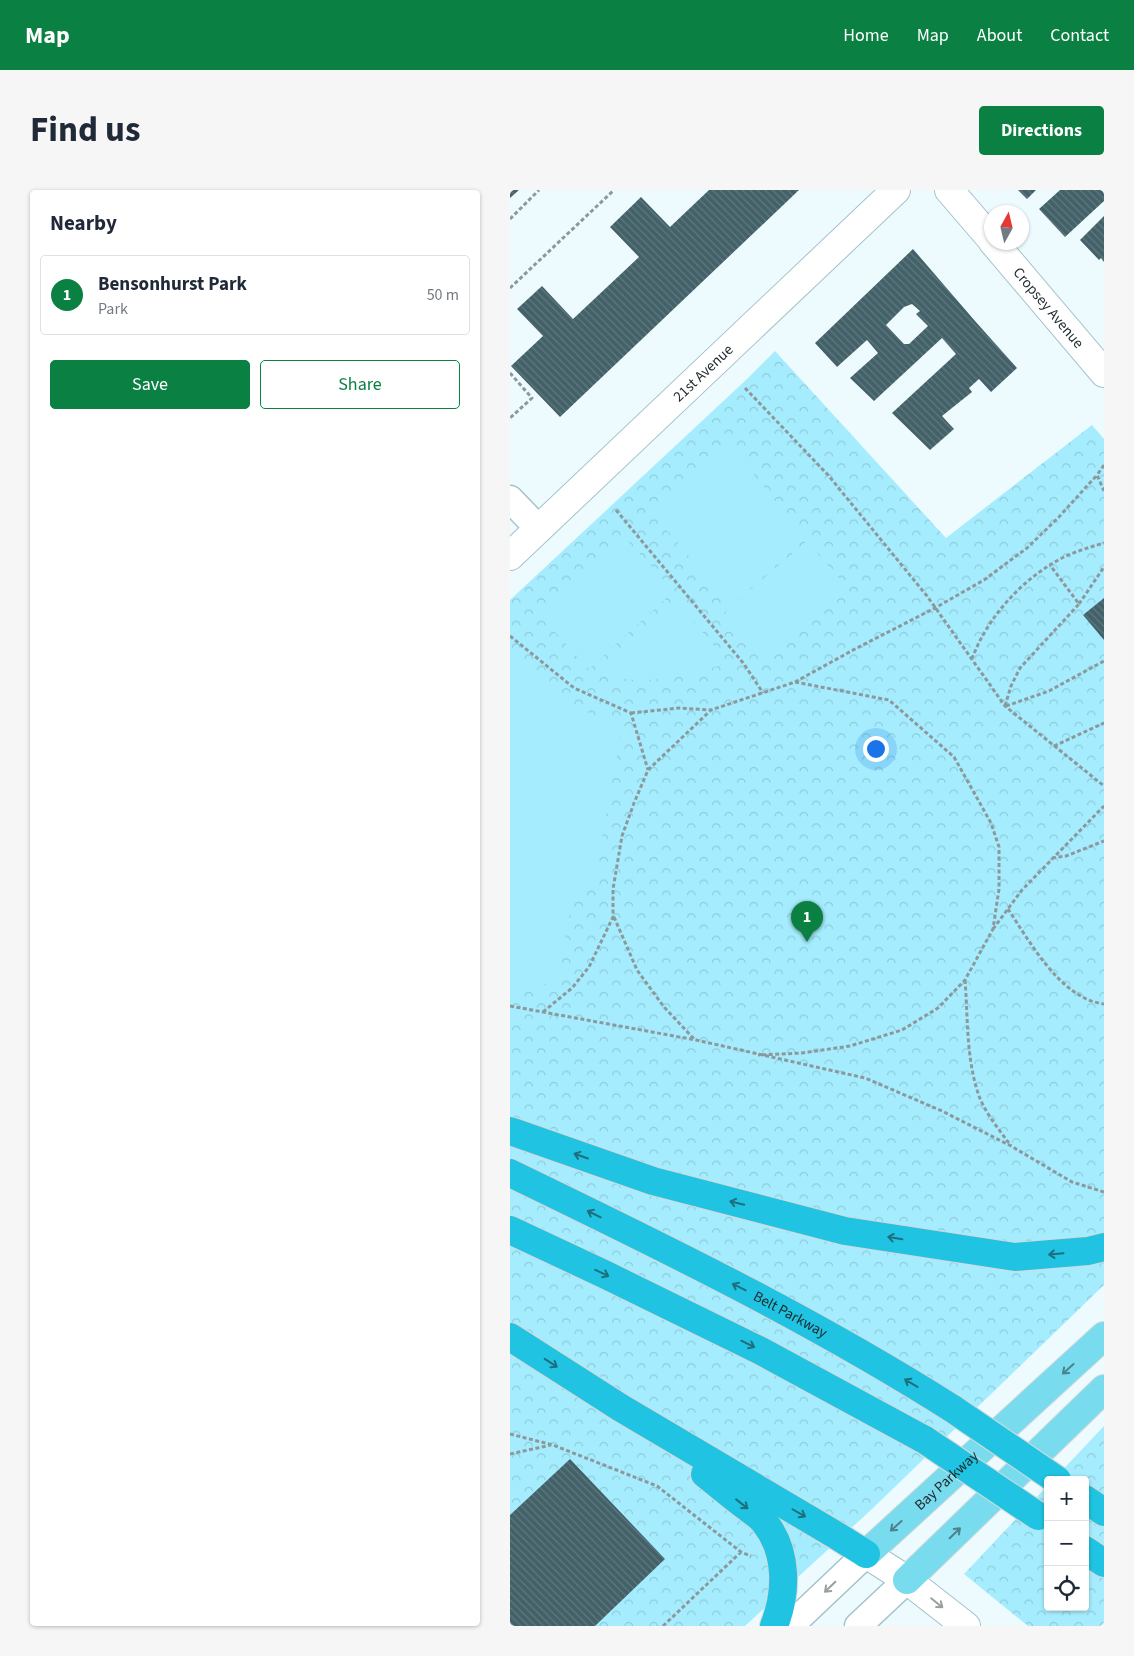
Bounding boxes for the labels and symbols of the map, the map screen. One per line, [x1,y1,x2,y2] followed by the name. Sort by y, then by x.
[984,205,1029,250] north arrow
[1008,263,1089,353] street label: Cropsey Avenue
[669,340,738,407] street label: 21st Avenue
[863,736,889,762] your location
[791,901,823,942] pin: 1
[574,1151,589,1160] one-way arrow
[729,1197,745,1207] one-way arrow
[587,1208,602,1218] one-way arrow
[887,1233,903,1243] one-way arrow
[1048,1249,1064,1258] one-way arrow
[594,1269,609,1278] one-way arrow
[732,1282,747,1291] one-way arrow
[749,1286,831,1343] street label: Belt Parkway
[740,1340,755,1350] one-way arrow
[544,1358,558,1369] one-way arrow
[1062,1363,1074,1375] one-way arrow
[905,1377,919,1387] one-way arrow
[910,1446,983,1515] street label: Bay Parkway
[735,1498,748,1509] one-way arrow
[792,1508,807,1518] one-way arrow
[890,1520,903,1532] one-way arrow
[949,1527,961,1540] one-way arrow
[824,1581,837,1593] one-way arrow
[930,1597,943,1608] one-way arrow

